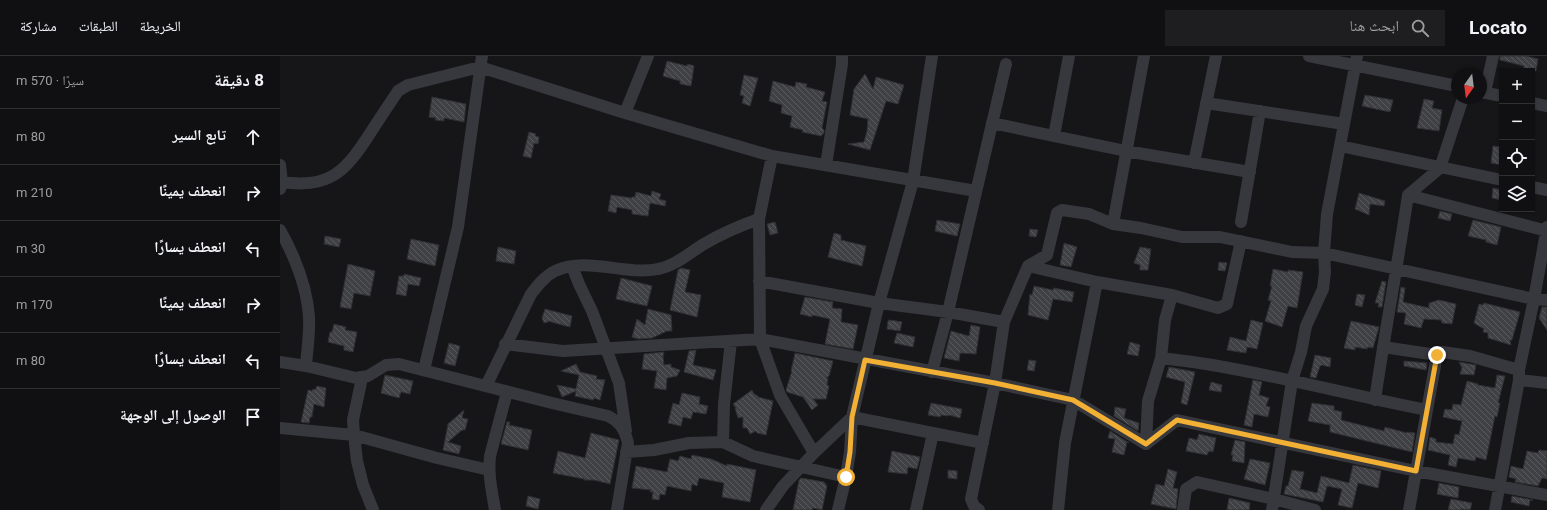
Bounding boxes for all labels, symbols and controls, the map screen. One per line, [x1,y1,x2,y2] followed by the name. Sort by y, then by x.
[1165,10,1445,46] search box
[1469,16,1527,39] text: Locato
[1350,17,1399,35] text: ابحث هنا
[1409,17,1431,39] icon: search
[20,18,57,34] text: مشاركة
[79,18,118,34] text: الطبقات
[140,18,181,34] text: الخريطة
[1451,68,1487,104] north arrow
[1499,68,1535,212] map controls
[1499,68,1535,104] button: +
[214,70,264,90] text: 8 دقيقة
[16,73,84,88] text: سيرًا · 570 m
[1499,104,1535,140] button: −
[172,126,226,144] text: تابع السير
[242,126,264,148] icon: ahead
[16,129,45,144] text: 80 m
[1499,140,1535,176] button: locate
[1499,176,1535,212] button: layers
[159,182,226,200] text: انعطف يمينًا
[242,182,264,204] icon: right
[16,185,53,200] text: 210 m
[154,238,226,256] text: انعطف يسارًا
[242,238,264,260] icon: left
[16,241,45,256] text: 30 m
[159,294,226,312] text: انعطف يمينًا
[242,294,264,316] icon: right
[16,297,53,312] text: 170 m
[1428,346,1446,364] route end
[154,350,226,368] text: انعطف يسارًا
[242,350,264,372] icon: left
[16,353,45,368] text: 80 m
[120,406,226,424] text: الوصول إلى الوجهة
[242,406,264,428] icon: arrive
[837,468,855,486] route start

